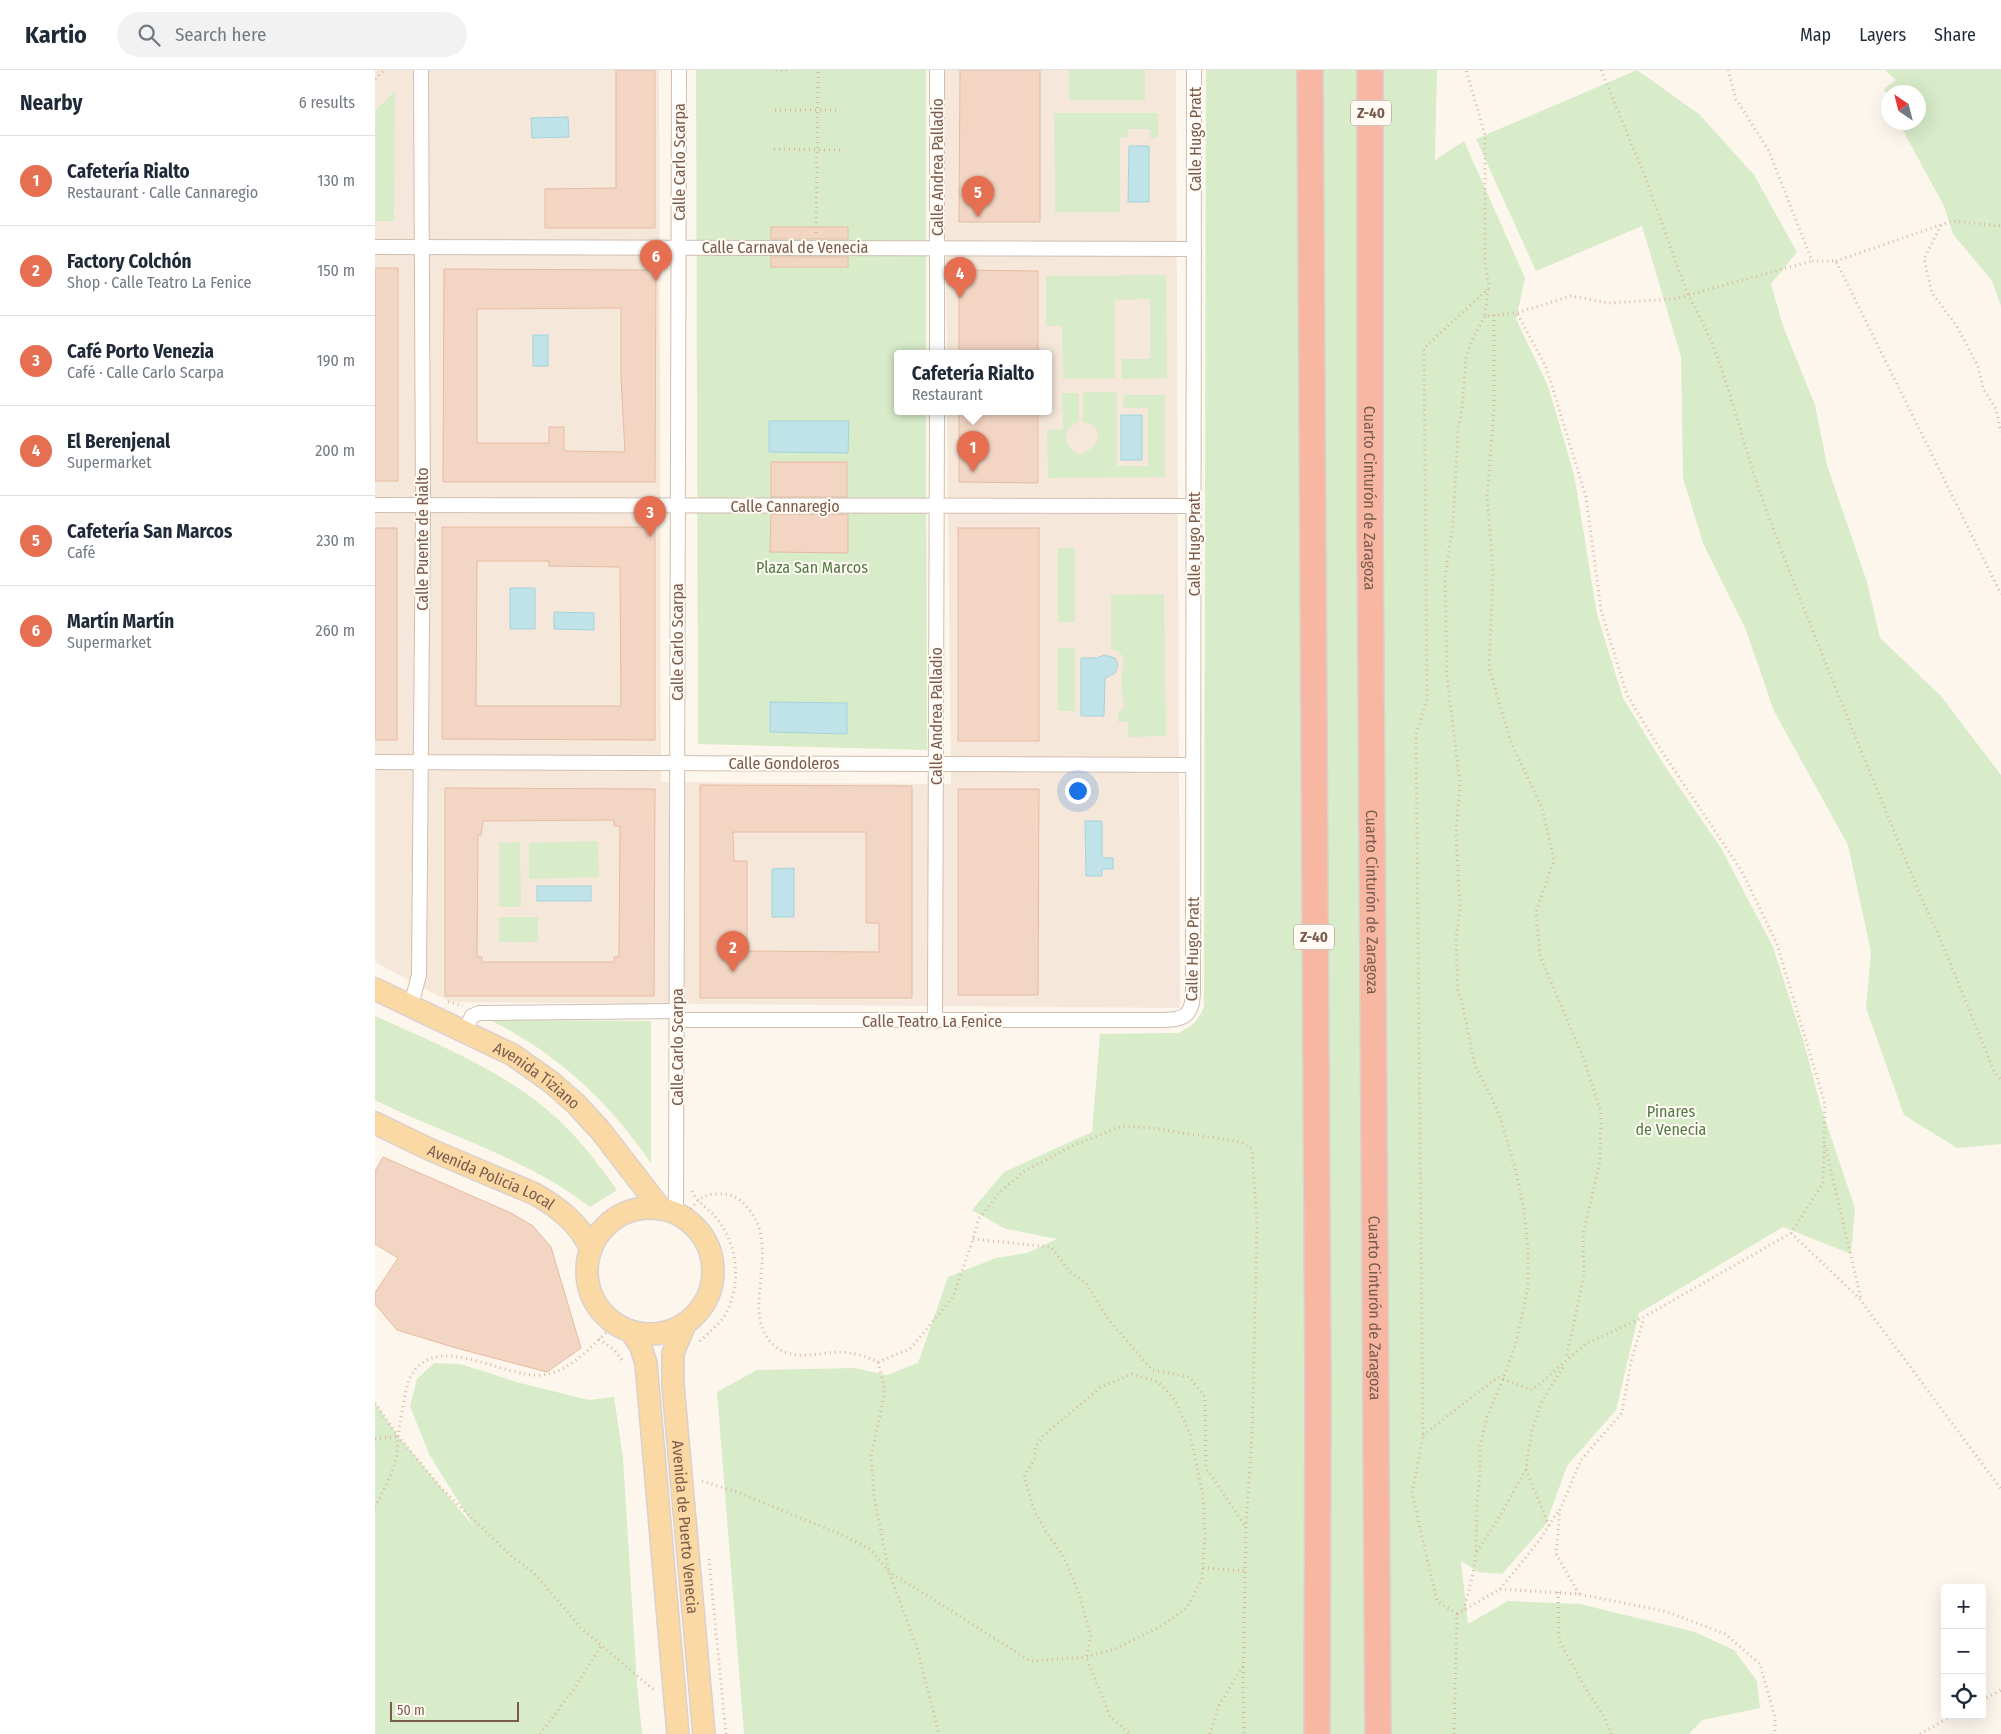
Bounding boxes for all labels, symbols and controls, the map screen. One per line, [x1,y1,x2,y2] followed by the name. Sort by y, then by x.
[117,12,467,57] search box
[25,21,87,49] text: Kartio
[135,21,163,49] icon: search
[175,23,266,46] text: Search here
[1800,24,1831,46] text: Map
[1859,24,1906,46] text: Layers
[1934,24,1976,46] text: Share
[1881,85,1926,130] north arrow
[1186,86,1205,191] street label: Calle Hugo Pratt
[20,90,82,116] text: Nearby
[299,93,355,112] text: 6 results
[928,98,947,236] street label: Calle Andrea Palladio
[1351,100,1391,126] road number: Z-40
[670,103,689,221] street label: Calle Carlo Scarpa
[67,160,190,183] text: Cafetería Rialto
[33,171,39,190] text: 1
[317,171,355,190] text: 130 m
[962,176,994,217] pin: 5
[67,183,258,202] text: Restaurant · Calle Cannaregio
[702,238,868,257] street label: Calle Carnaval de Venecia
[640,240,672,281] pin: 6
[67,250,192,273] text: Factory Colchón
[944,257,976,298] pin: 4
[32,261,40,280] text: 2
[317,261,355,280] text: 150 m
[67,273,251,292] text: Shop · Calle Teatro La Fenice
[67,340,214,363] text: Café Porto Venezia
[894,350,1052,415] popup
[32,351,40,370] text: 3
[317,351,355,370] text: 190 m
[912,362,1034,385] text: Cafetería Rialto
[67,363,224,382] text: Café · Calle Carlo Scarpa
[912,385,983,404] text: Restaurant
[1360,406,1379,591] street label: Cuarto Cinturón de Zaragoza
[67,430,170,453] text: El Berenjenal
[957,431,989,472] pin: 1
[32,441,40,460] text: 4
[315,441,355,460] text: 200 m
[67,453,151,472] text: Supermarket
[413,467,432,611] street label: Calle Puente de Rialto
[1185,491,1204,596] street label: Calle Hugo Pratt
[634,496,666,537] pin: 3
[730,497,840,516] street label: Calle Cannaregio
[67,520,232,543] text: Cafetería San Marcos
[32,531,40,550] text: 5
[316,531,355,550] text: 230 m
[67,543,95,562] text: Café
[756,558,868,577] park label: Plaza San Marcos
[668,583,687,701] street label: Calle Carlo Scarpa
[67,610,174,633] text: Martín Martín
[32,621,40,640] text: 6
[316,621,355,640] text: 260 m
[67,633,151,652] text: Supermarket
[927,647,946,785] street label: Calle Andrea Palladio
[728,754,840,773] street label: Calle Gondoleros
[1065,778,1091,804] your location
[1362,810,1382,995] street label: Cuarto Cinturón de Zaragoza
[1182,896,1203,1001] street label: Calle Hugo Pratt
[1294,924,1334,950] road number: Z-40
[717,931,749,972] pin: 2
[668,988,687,1106] street label: Calle Carlo Scarpa
[862,1012,1002,1031] street label: Calle Teatro La Fenice
[490,1038,584,1113] street label: Avenida Tiziano
[1636,1102,1707,1139] park label: Pinares de Venecia
[425,1141,558,1214] street label: Avenida Policía Local
[1365,1216,1385,1401] street label: Cuarto Cinturón de Zaragoza
[668,1440,702,1615] street label: Avenida de Puerto Venecia
[1941,1584,1986,1719] map controls
[1941,1584,1986,1629] button: +
[1941,1629,1986,1674] button: −
[1941,1674,1986,1719] button: locate
[390,1699,519,1722] scale bar
[397,1702,425,1719] text: 50 m

